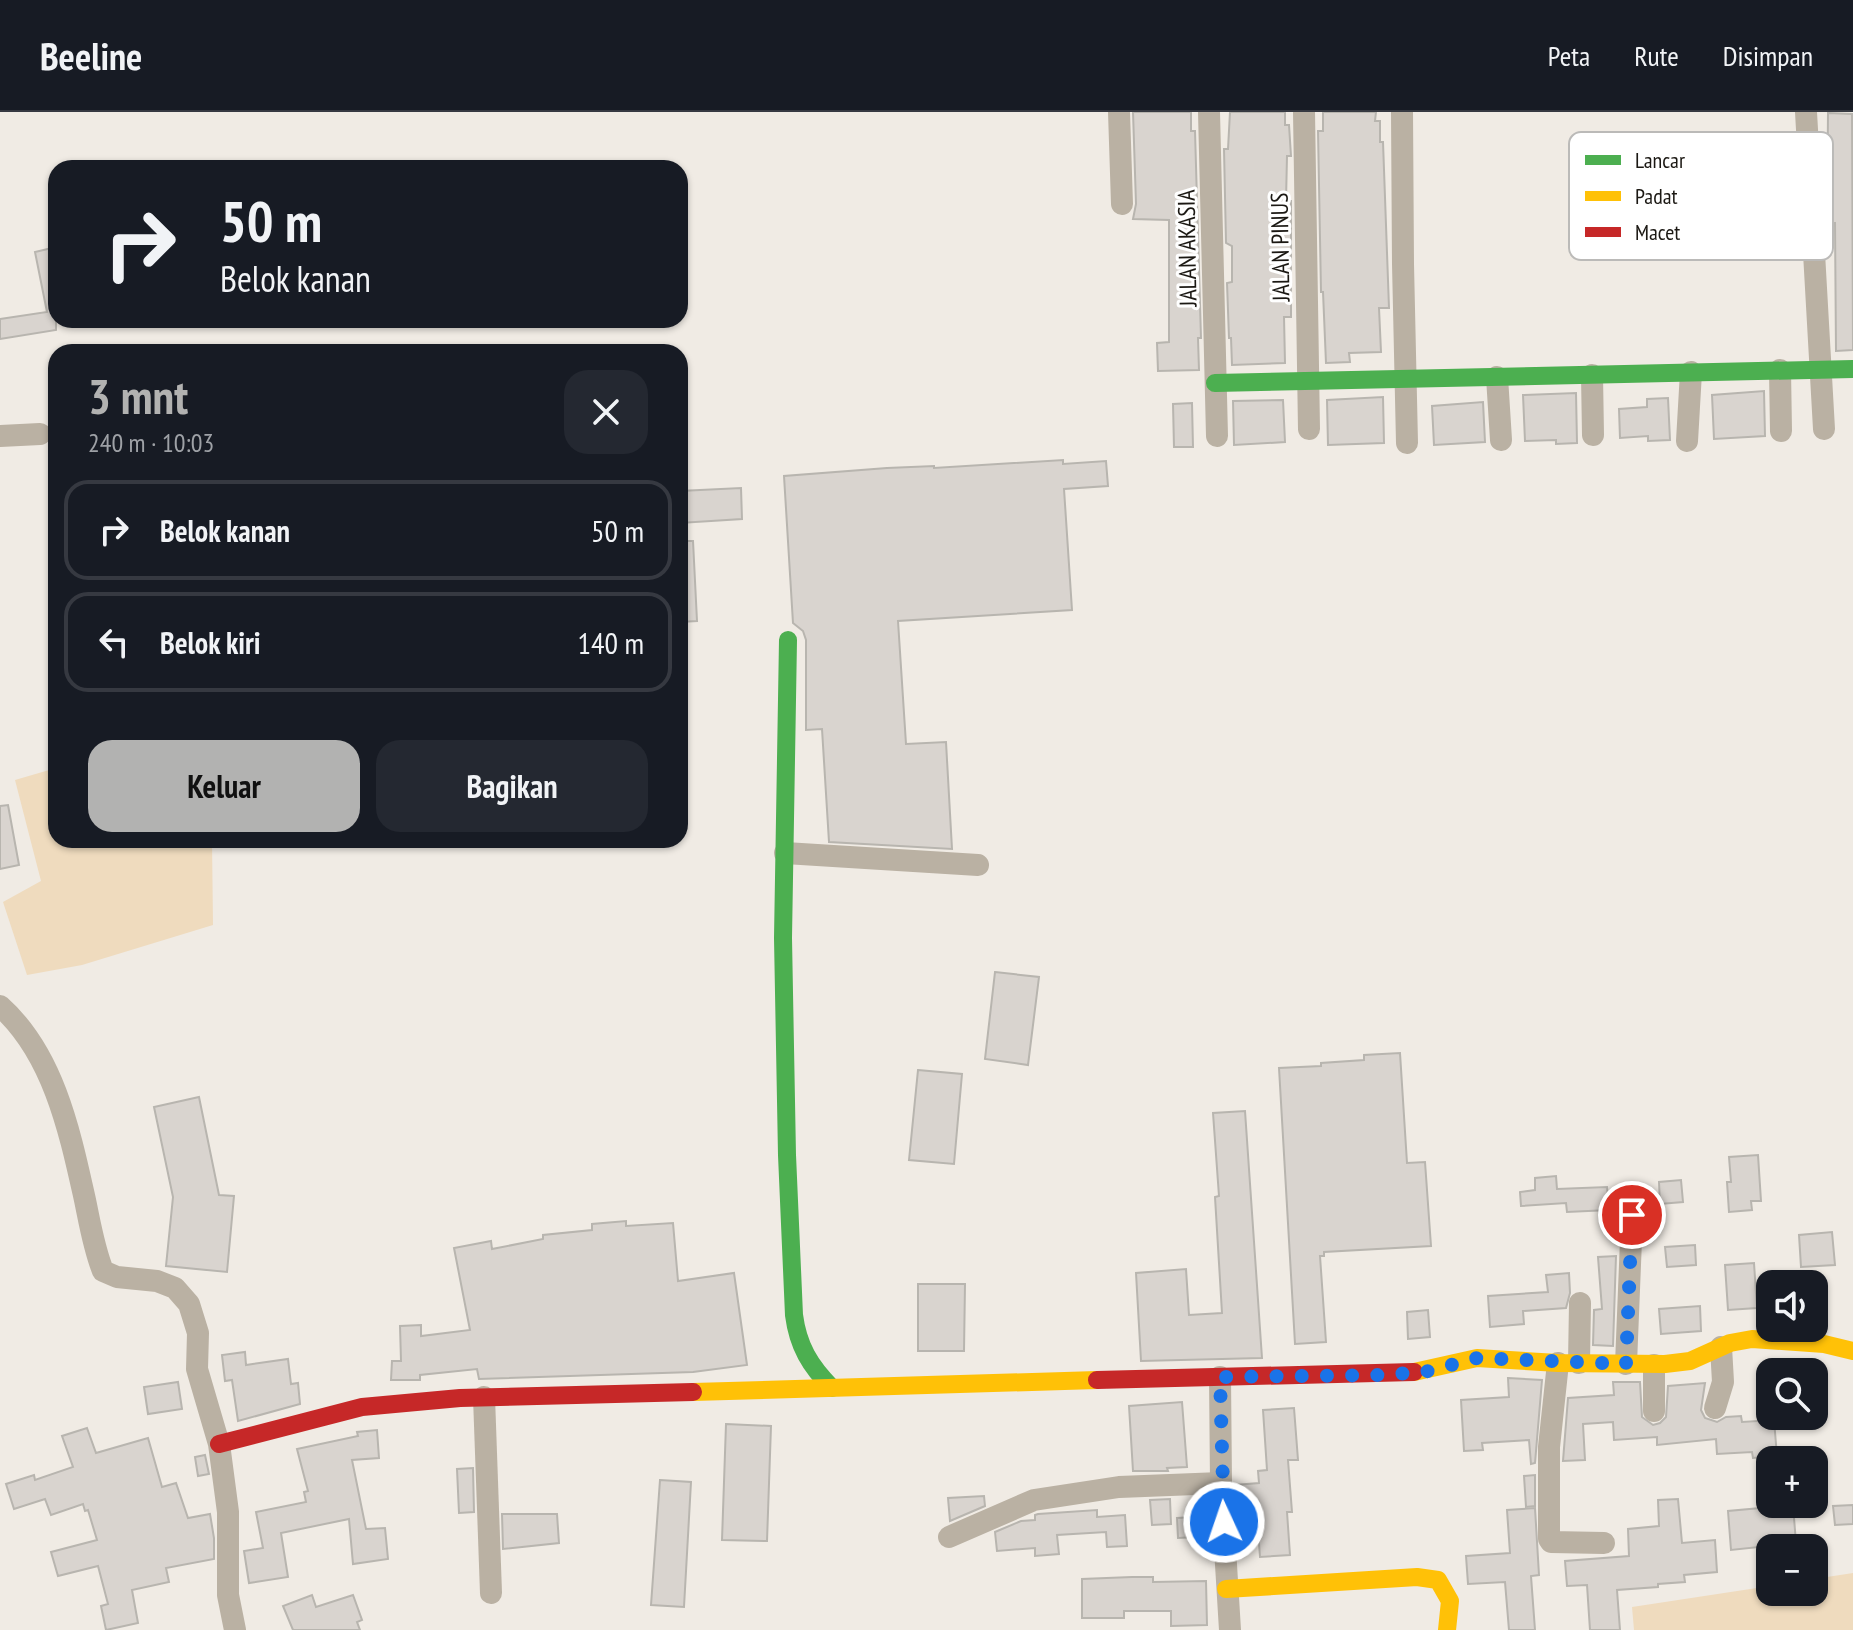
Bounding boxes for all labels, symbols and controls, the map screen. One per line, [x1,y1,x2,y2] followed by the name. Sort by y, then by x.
[40,31,142,80] text: Beeline
[1548,37,1590,74] text: Peta
[1634,37,1679,74] text: Rute
[1723,37,1813,74] text: Disimpan
[1569,132,1833,260] legend
[1635,146,1685,174] text: Lancar
[1635,182,1678,210] text: Padat
[220,185,322,257] text: 50 m
[1170,189,1204,308] street label: JALAN AKASIA
[88,192,192,296] icon: right
[1264,192,1296,303] street label: JALAN PINUS
[1635,218,1680,246] text: Macet
[220,255,371,302] text: Belok kanan
[88,365,188,427] text: 3 mnt
[564,370,648,454] button: close
[88,426,214,459] text: 240 m · 10:03
[92,508,136,552] icon: right
[160,511,290,550] text: Belok kanan
[591,511,644,550] text: 50 m
[92,620,136,664] icon: left
[160,623,261,662] text: Belok kiri
[578,623,644,662] text: 140 m
[88,740,360,832] button: Keluar
[376,740,648,832] button: Bagikan
[1598,1181,1666,1249] pin
[1610,1193,1654,1237] icon: arrive
[1756,1270,1828,1606] map controls
[1756,1270,1828,1342] button: sound
[1756,1358,1828,1430] button: search
[1756,1446,1828,1518] button: +
[1182,1480,1266,1564] position arrow
[1756,1534,1828,1606] button: −

